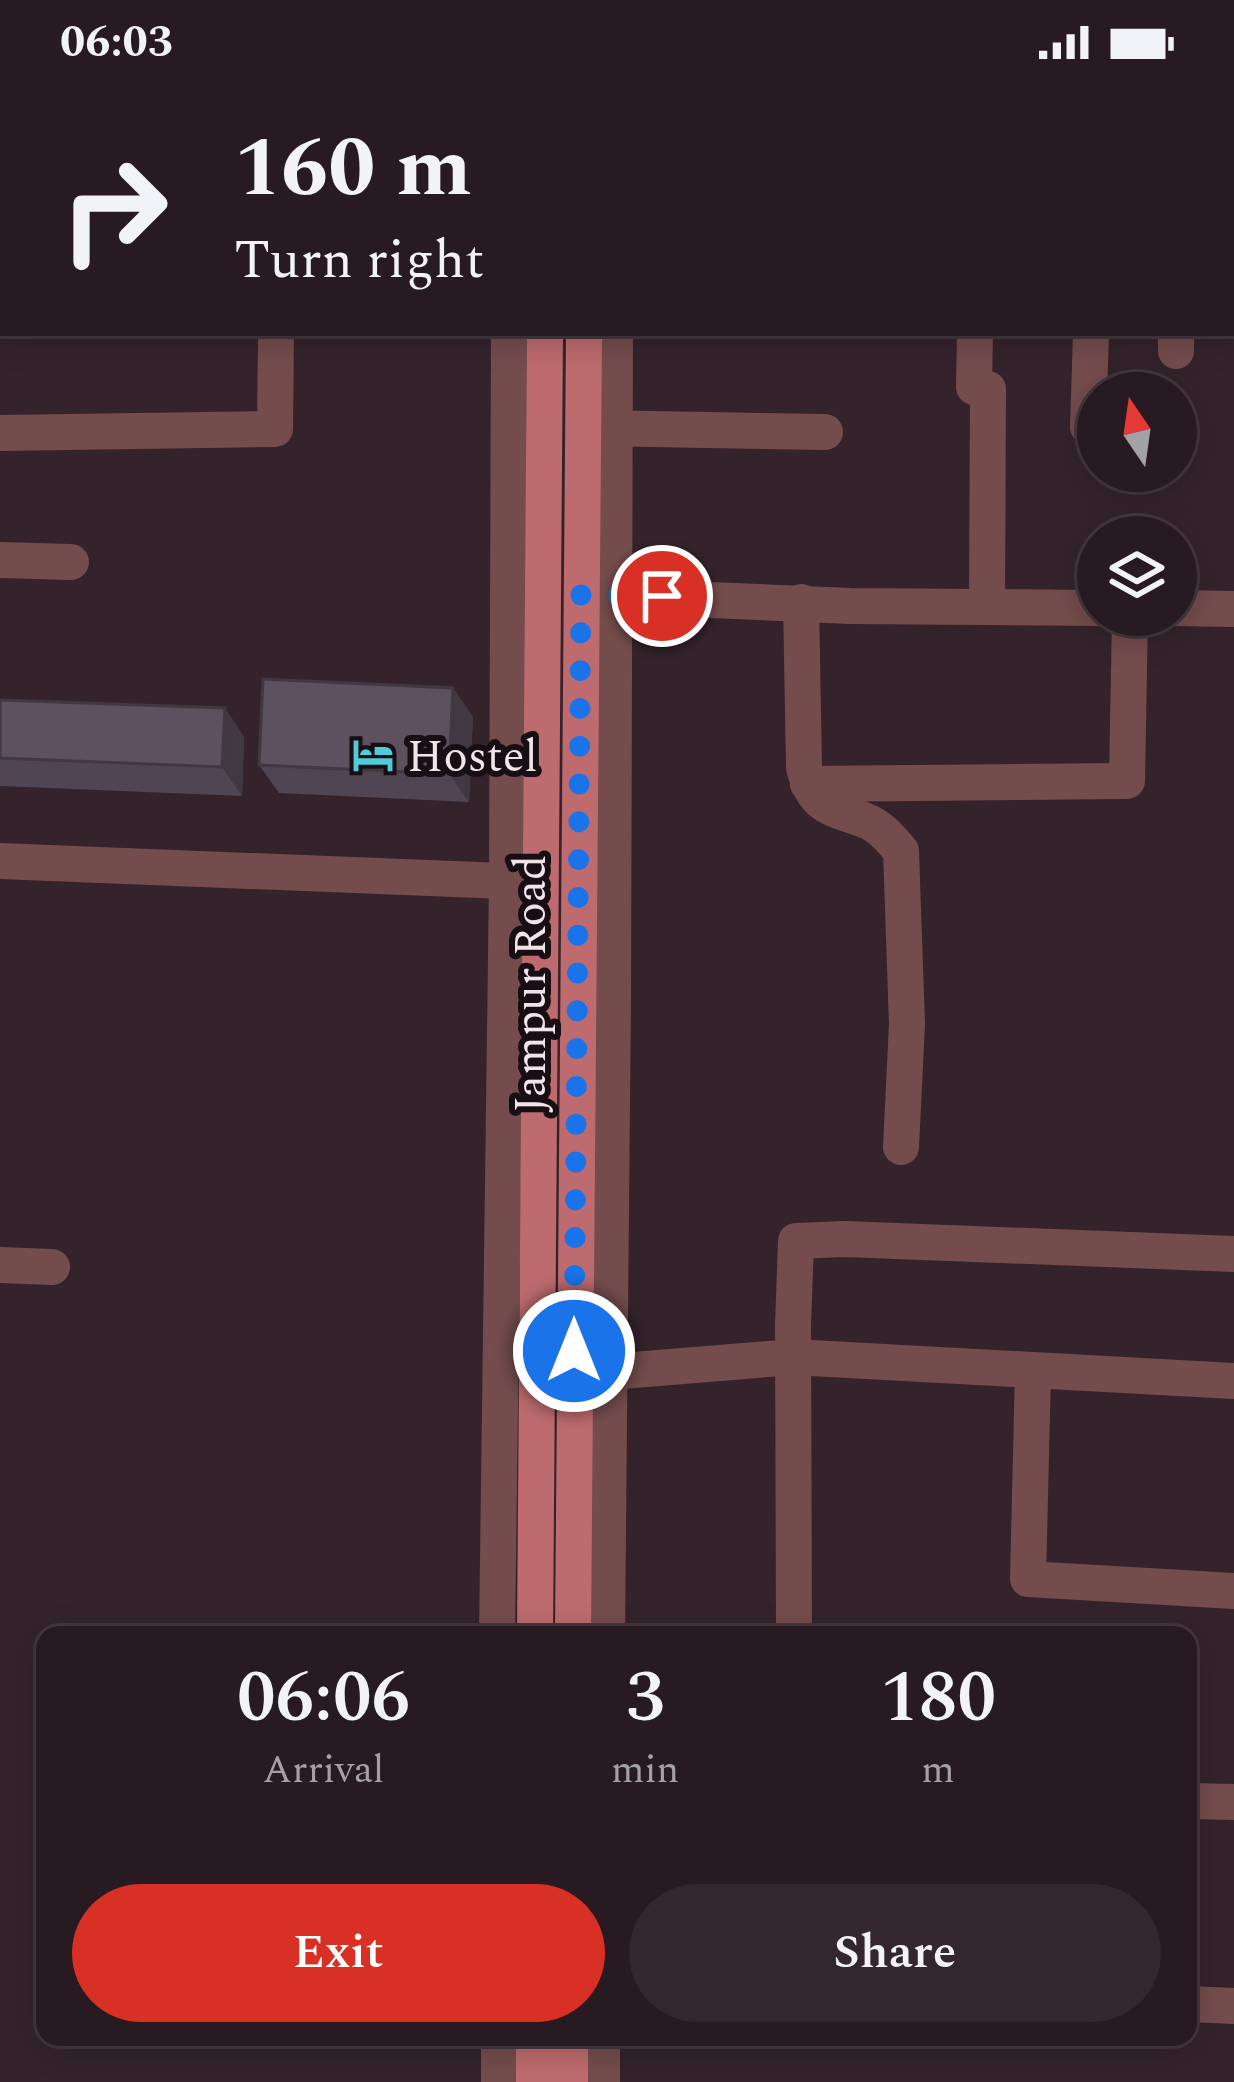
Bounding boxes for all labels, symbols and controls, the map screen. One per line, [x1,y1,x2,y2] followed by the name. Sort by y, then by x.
[60,8,173,77] text: 06:03
[234,105,472,233] text: 160 m
[36,132,192,288] icon: right
[234,220,484,302] text: Turn right
[1077,372,1197,492] north arrow
[1077,372,1197,636] map controls
[1077,516,1197,636] button: layers
[611,545,713,647] pin
[629,563,695,629] icon: arrive
[407,723,538,792] place label: Hostel
[350,732,396,778] hotel icon: Hostel
[497,855,566,1113] street label: Jampur Road
[511,1288,637,1414] position arrow
[237,1644,410,1753] text: 06:06
[626,1644,664,1753] text: 3
[880,1644,996,1753] text: 180
[263,1741,384,1800] text: Arrival
[611,1741,679,1800] text: min
[921,1741,955,1800] text: m
[72,1884,605,2022] button: Exit
[629,1884,1161,2022] button: Share

